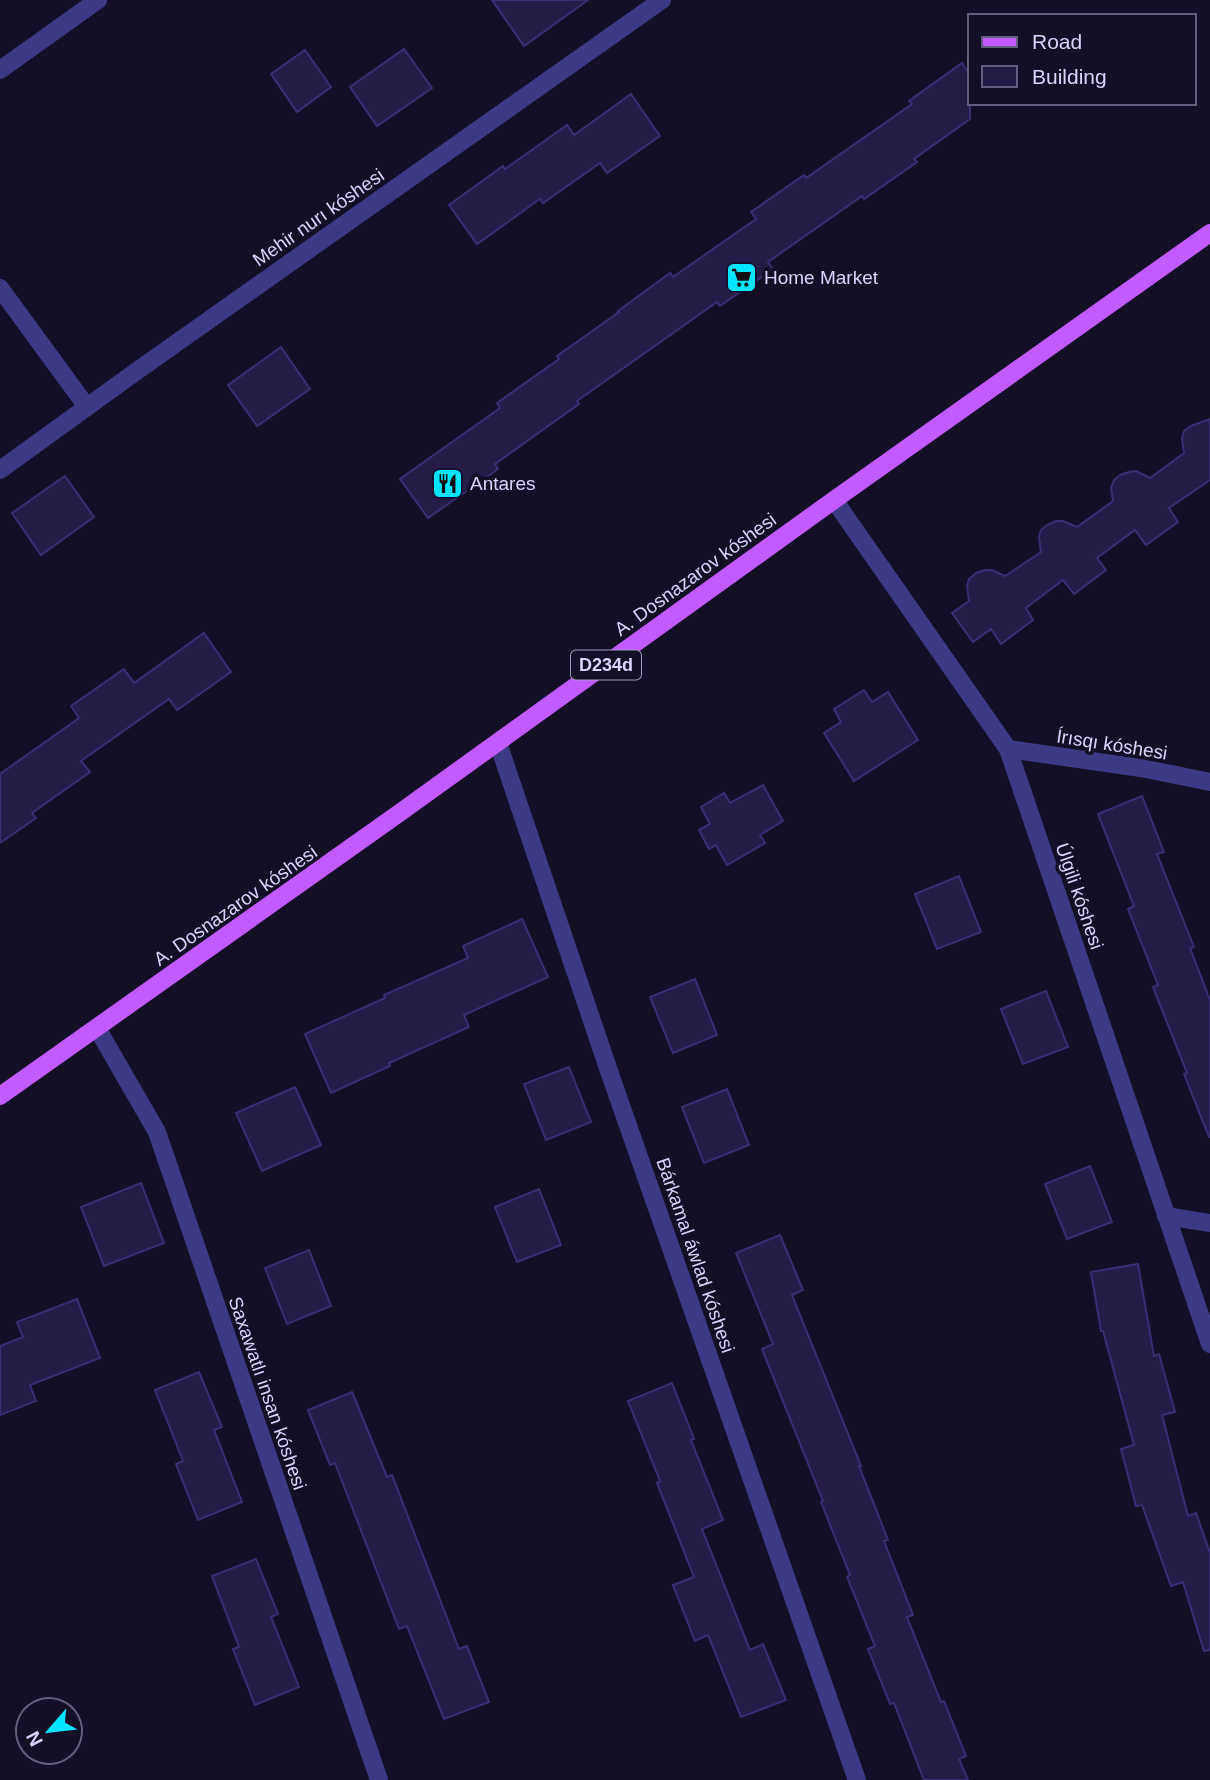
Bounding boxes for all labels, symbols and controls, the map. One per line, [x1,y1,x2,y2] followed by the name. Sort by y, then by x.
[968,14,1196,105] legend
[1032,30,1082,53] text: Road
[1032,65,1107,88] text: Building
[249,164,388,271] street label: Mehir nurı kóshesi
[724,260,758,294] supermarket icon: Home Market
[764,267,879,288] place label: Home Market
[430,466,464,500] restaurant icon: Antares
[470,473,535,494] place label: Antares
[611,509,780,640] street label: A. Dosnazarov kóshesi
[571,650,641,680] road number: D234d
[1055,725,1169,764] street label: Írısqı kóshesi
[1052,840,1108,952] street label: Úlgili kóshesi
[150,841,321,970] street label: A. Dosnazarov kóshesi
[652,1155,739,1355] street label: Bárkamal áwlad kóshesi
[225,1294,310,1492] street label: Saxawatlı insan kóshesi
[14,1696,84,1766] north arrow
[22,1728,47,1750] text: N

